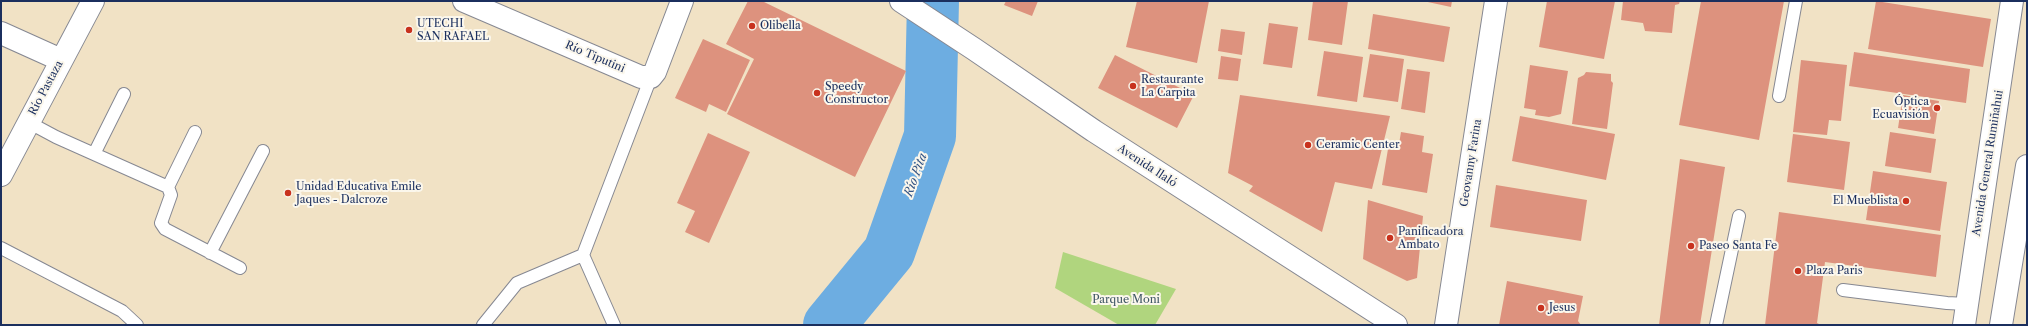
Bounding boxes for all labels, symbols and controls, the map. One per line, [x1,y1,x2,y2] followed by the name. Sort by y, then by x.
[417,17,489,43] place label: UTECHI SAN RAFAEL
[760,19,801,33] place label: Olibella
[747,21,757,31] marker: Olibella
[404,25,414,35] marker: UTECHI SAN RAFAEL
[563,39,627,75] street label: Río Tiputini
[26,58,66,118] street label: Río Pastaza
[1141,73,1204,99] place label: Restaurante La Carpita
[825,80,888,106] place label: Speedy Constructor
[1128,81,1138,91] marker: Restaurante La Carpita
[812,88,822,98] marker: Speedy Constructor
[1970,89,2006,237] street label: Avenida General Rumiñahui
[1872,95,1929,121] place label: Óptica Ecuavisión
[1932,103,1942,113] marker: Óptica Ecuavisión
[1458,118,1484,208] street label: Geovanny Farina
[1316,138,1400,152] place label: Ceramic Center
[1303,140,1313,150] marker: Ceramic Center
[1115,142,1179,190] street label: Avenida Ilaló
[902,151,930,199] water label: Río Pita
[296,180,421,206] place label: Unidad Educativa Emile Jaques - Dalcroze
[283,188,293,198] marker: Unidad Educativa Emile Jaques - Dalcroze
[1833,194,1898,208] place label: El Mueblista
[1901,196,1911,206] marker: El Mueblista
[1398,225,1463,251] place label: Panificadora Ambato
[1385,233,1395,243] marker: Panificadora Ambato
[1699,239,1777,253] place label: Paseo Santa Fe
[1686,241,1696,251] marker: Paseo Santa Fe
[1806,264,1862,278] place label: Plaza Paris
[1793,266,1803,276] marker: Plaza Paris
[1092,293,1160,307] park label: Parque Moni
[1549,301,1575,315] place label: Jesus
[1536,303,1546,313] marker: Jesus

